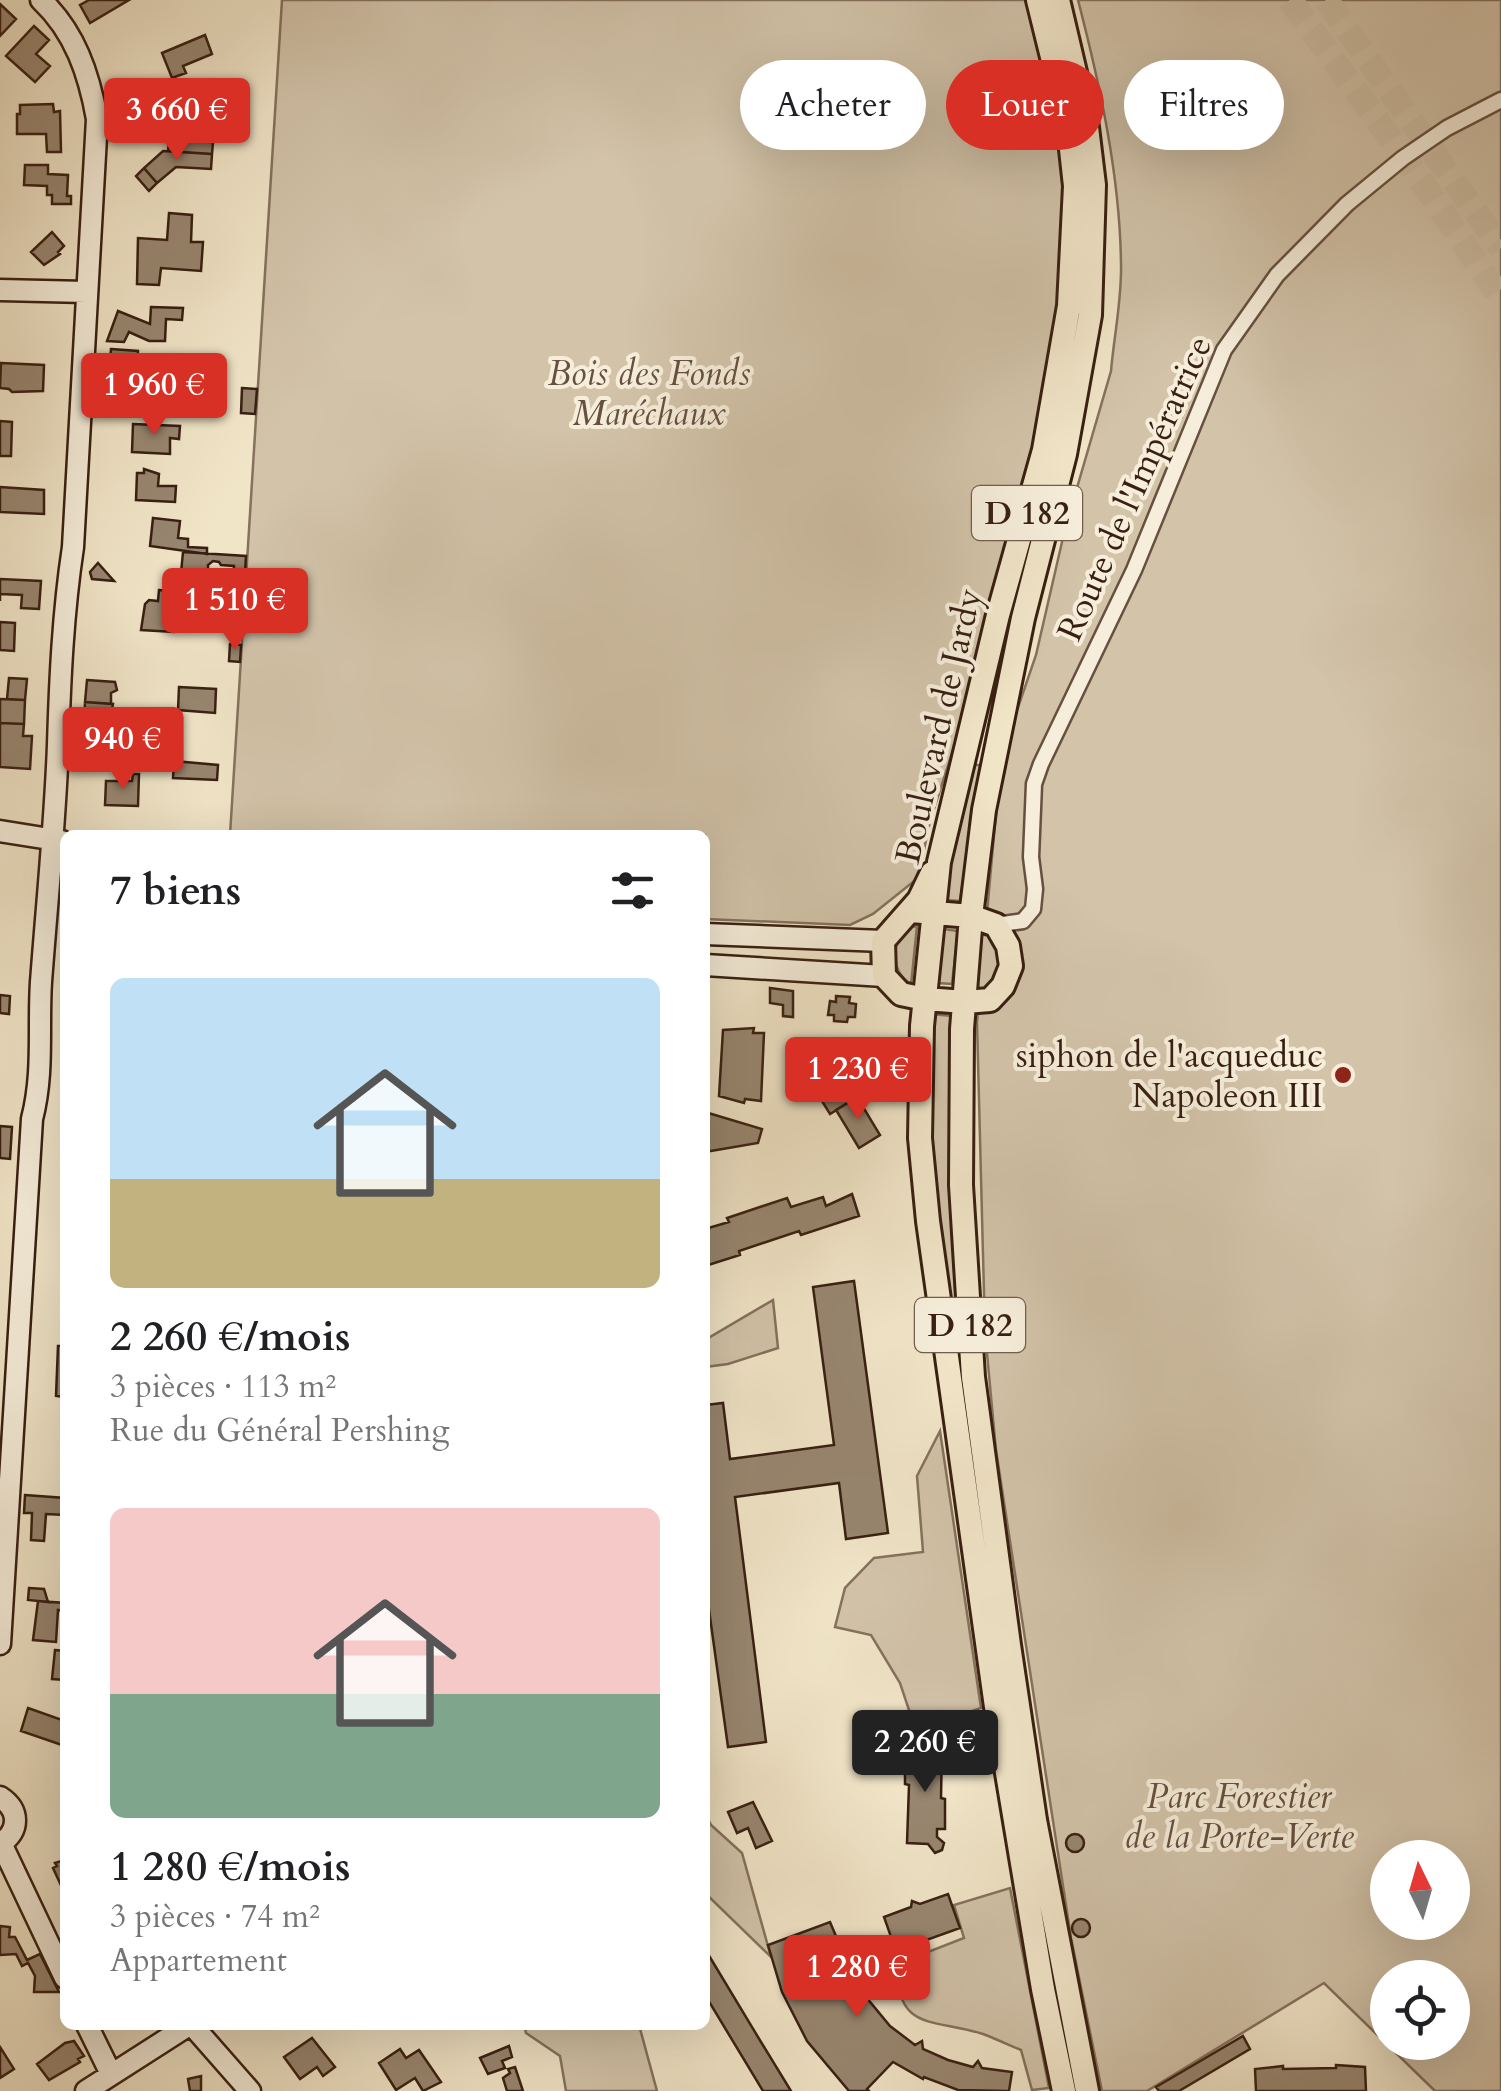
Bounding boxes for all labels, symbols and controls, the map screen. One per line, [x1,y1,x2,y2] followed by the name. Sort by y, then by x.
[740,60,926,150] chip: Acheter
[946,60,1104,150] chip: Louer
[1124,60,1284,150] chip: Filtres
[85,78,269,163] pin: 3 660 €
[126,88,228,132] text: 3 660 €
[1046,328,1224,648] street label: Route de l'Impératrice
[548,350,750,438] park label: Bois des Fonds Maréchaux
[62,353,246,438] pin: 1 960 €
[103,363,205,407] text: 1 960 €
[972,486,1082,540] road number: D 182
[143,568,327,653] pin: 1 510 €
[184,578,286,622] text: 1 510 €
[884,583,994,869] street label: Boulevard de Jardy
[53,707,193,792] pin: 940 €
[85,717,161,761] text: 940 €
[110,862,241,919] text: 7 biens
[605,863,660,918] icon: filters
[1016,1032,1323,1120] place label: siphon de l'acqueduc Napoleon III
[766,1037,950,1122] pin: 1 230 €
[295,1043,475,1223] icon: home
[807,1047,909,1091] text: 1 230 €
[1332,1064,1354,1086] marker: siphon de l'acqueduc Napoleon III
[915,1298,1025,1352] road number: D 182
[110,1308,351,1365] text: 2 260 €/mois
[110,1365,336,1409] text: 3 pièces · 113 m²
[110,1409,449,1453] text: Rue du Général Pershing
[295,1573,475,1753] icon: home
[833,1710,1017,1795] pin: 2 260 €
[874,1720,976,1764] text: 2 260 €
[1124,1773,1354,1861] park label: Parc Forestier de la Porte-Verte
[110,1838,351,1895] text: 1 280 €/mois
[1370,1840,1470,1940] north arrow
[1370,1840,1470,2060] map controls
[110,1895,320,1939] text: 3 pièces · 74 m²
[765,1935,949,2020] pin: 1 280 €
[110,1939,287,1983] text: Appartement
[806,1945,908,1989] text: 1 280 €
[1370,1960,1470,2060] button: locate

